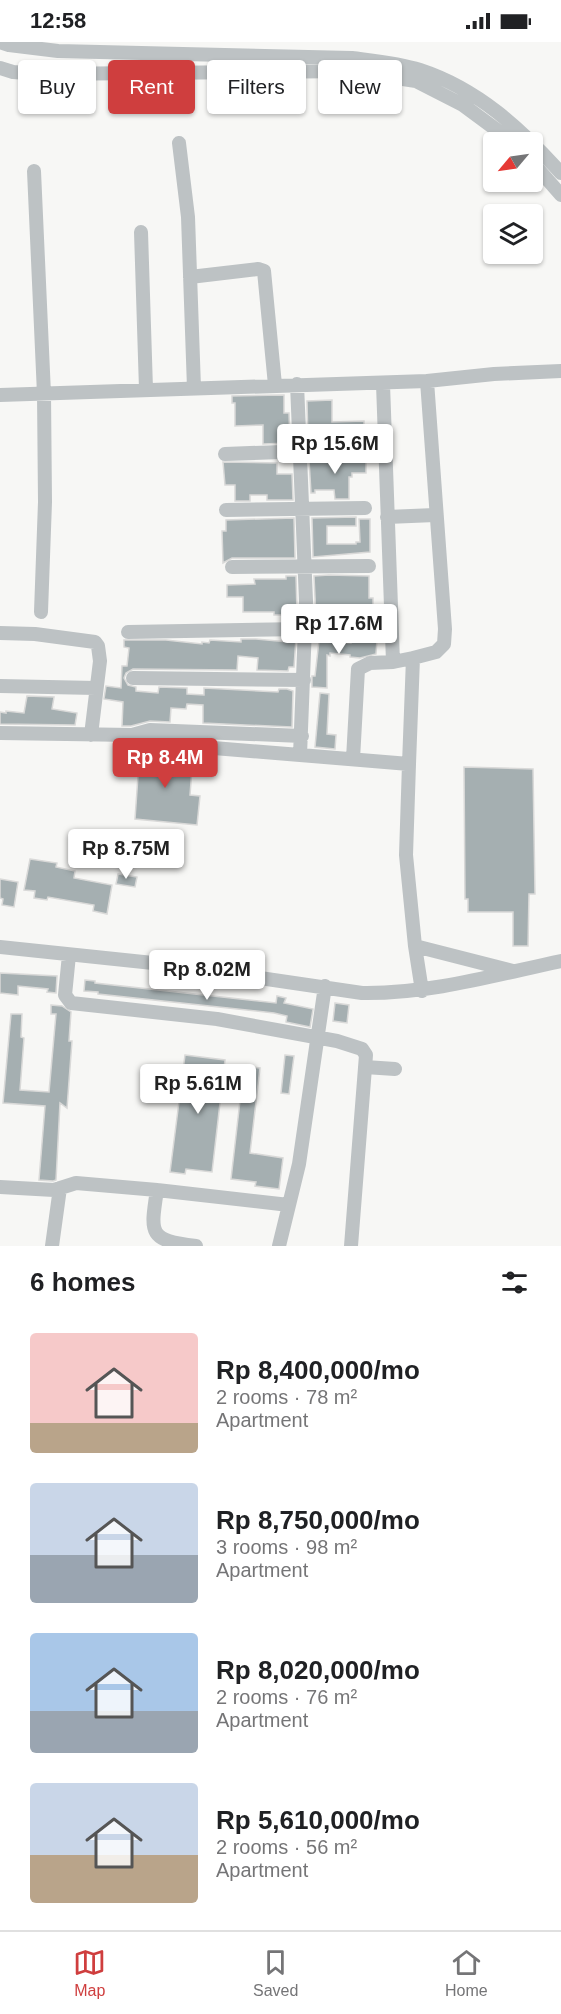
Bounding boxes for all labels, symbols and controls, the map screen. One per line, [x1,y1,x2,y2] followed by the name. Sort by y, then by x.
[30,8,86,33] text: 12:58
[18,60,96,114] chip: Buy
[108,60,195,114] chip: Rent
[207,60,306,114] chip: Filters
[318,60,402,114] chip: New
[483,132,543,192] north arrow
[483,132,543,264] map controls
[483,204,543,264] button: layers
[273,424,397,475] pin: Rp 15.6M
[291,432,379,454] text: Rp 15.6M
[277,604,401,655] pin: Rp 17.6M
[295,612,383,634] text: Rp 17.6M
[110,738,220,789] pin: Rp 8.4M
[127,746,203,768] text: Rp 8.4M
[64,829,188,880] pin: Rp 8.75M
[82,837,170,859] text: Rp 8.75M
[145,950,269,1001] pin: Rp 8.02M
[163,958,251,980] text: Rp 8.02M
[136,1064,260,1115] pin: Rp 5.61M
[154,1072,242,1094] text: Rp 5.61M
[498,1266,531,1299] icon: filters
[30,1267,136,1297] text: 6 homes
[216,1355,420,1385] text: Rp 8,400,000/mo
[78,1357,150,1429] icon: home
[216,1386,357,1408] text: 2 rooms · 78 m²
[216,1409,308,1431] text: Apartment
[216,1505,420,1535] text: Rp 8,750,000/mo
[78,1507,150,1579] icon: home
[216,1536,357,1558] text: 3 rooms · 98 m²
[216,1559,308,1581] text: Apartment
[216,1655,420,1685] text: Rp 8,020,000/mo
[78,1657,150,1729] icon: home
[216,1686,357,1708] text: 2 rooms · 76 m²
[216,1709,308,1731] text: Apartment
[216,1805,420,1835] text: Rp 5,610,000/mo
[78,1807,150,1879] icon: home
[216,1836,357,1858] text: 2 rooms · 56 m²
[216,1859,308,1881] text: Apartment
[73,1946,106,2000] tab: Map
[253,1946,298,2000] tab: Saved
[445,1946,488,2000] tab: Home

